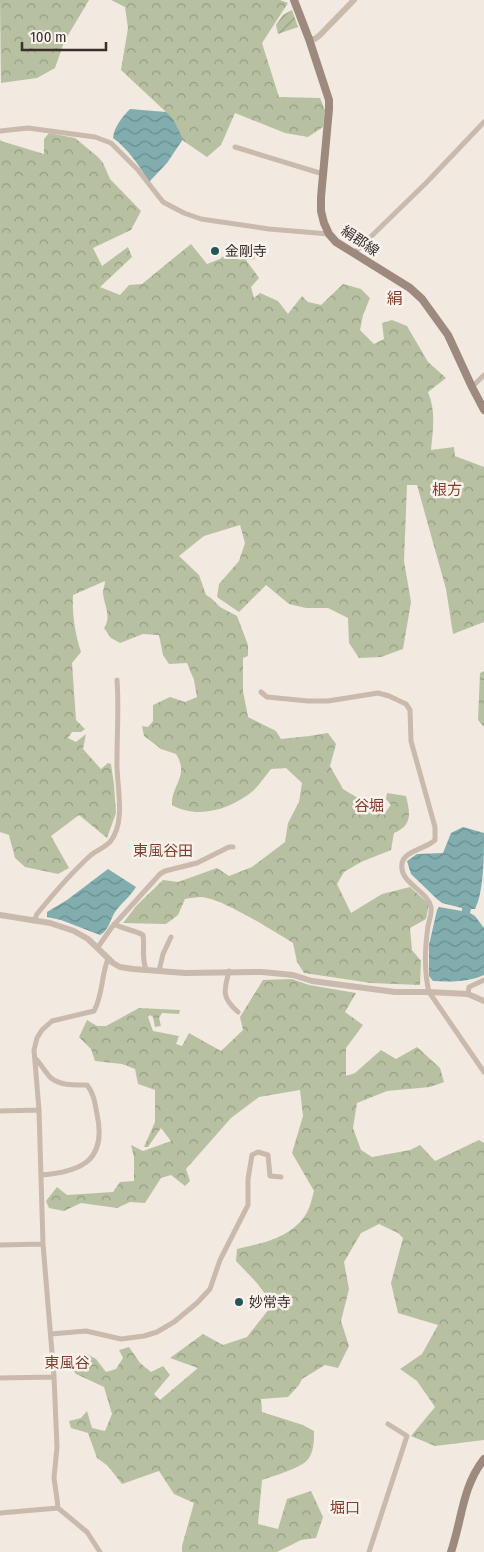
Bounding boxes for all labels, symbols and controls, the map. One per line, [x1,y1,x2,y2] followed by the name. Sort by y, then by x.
[22,20,106,52] scale bar
[30,28,67,46] text: 100 m
[338,222,382,260] street label: 絹郡線
[225,243,267,260] place label: 金剛寺
[209,245,221,257] marker: 金剛寺
[387,289,403,308] district label: 絹
[432,481,462,499] district label: 根方
[354,797,384,815] district label: 谷堀
[133,842,193,860] district label: 東風谷田
[249,1294,291,1311] place label: 妙常寺
[233,1296,245,1308] marker: 妙常寺
[44,1354,90,1372] district label: 東風谷
[330,1499,360,1517] district label: 堀口

